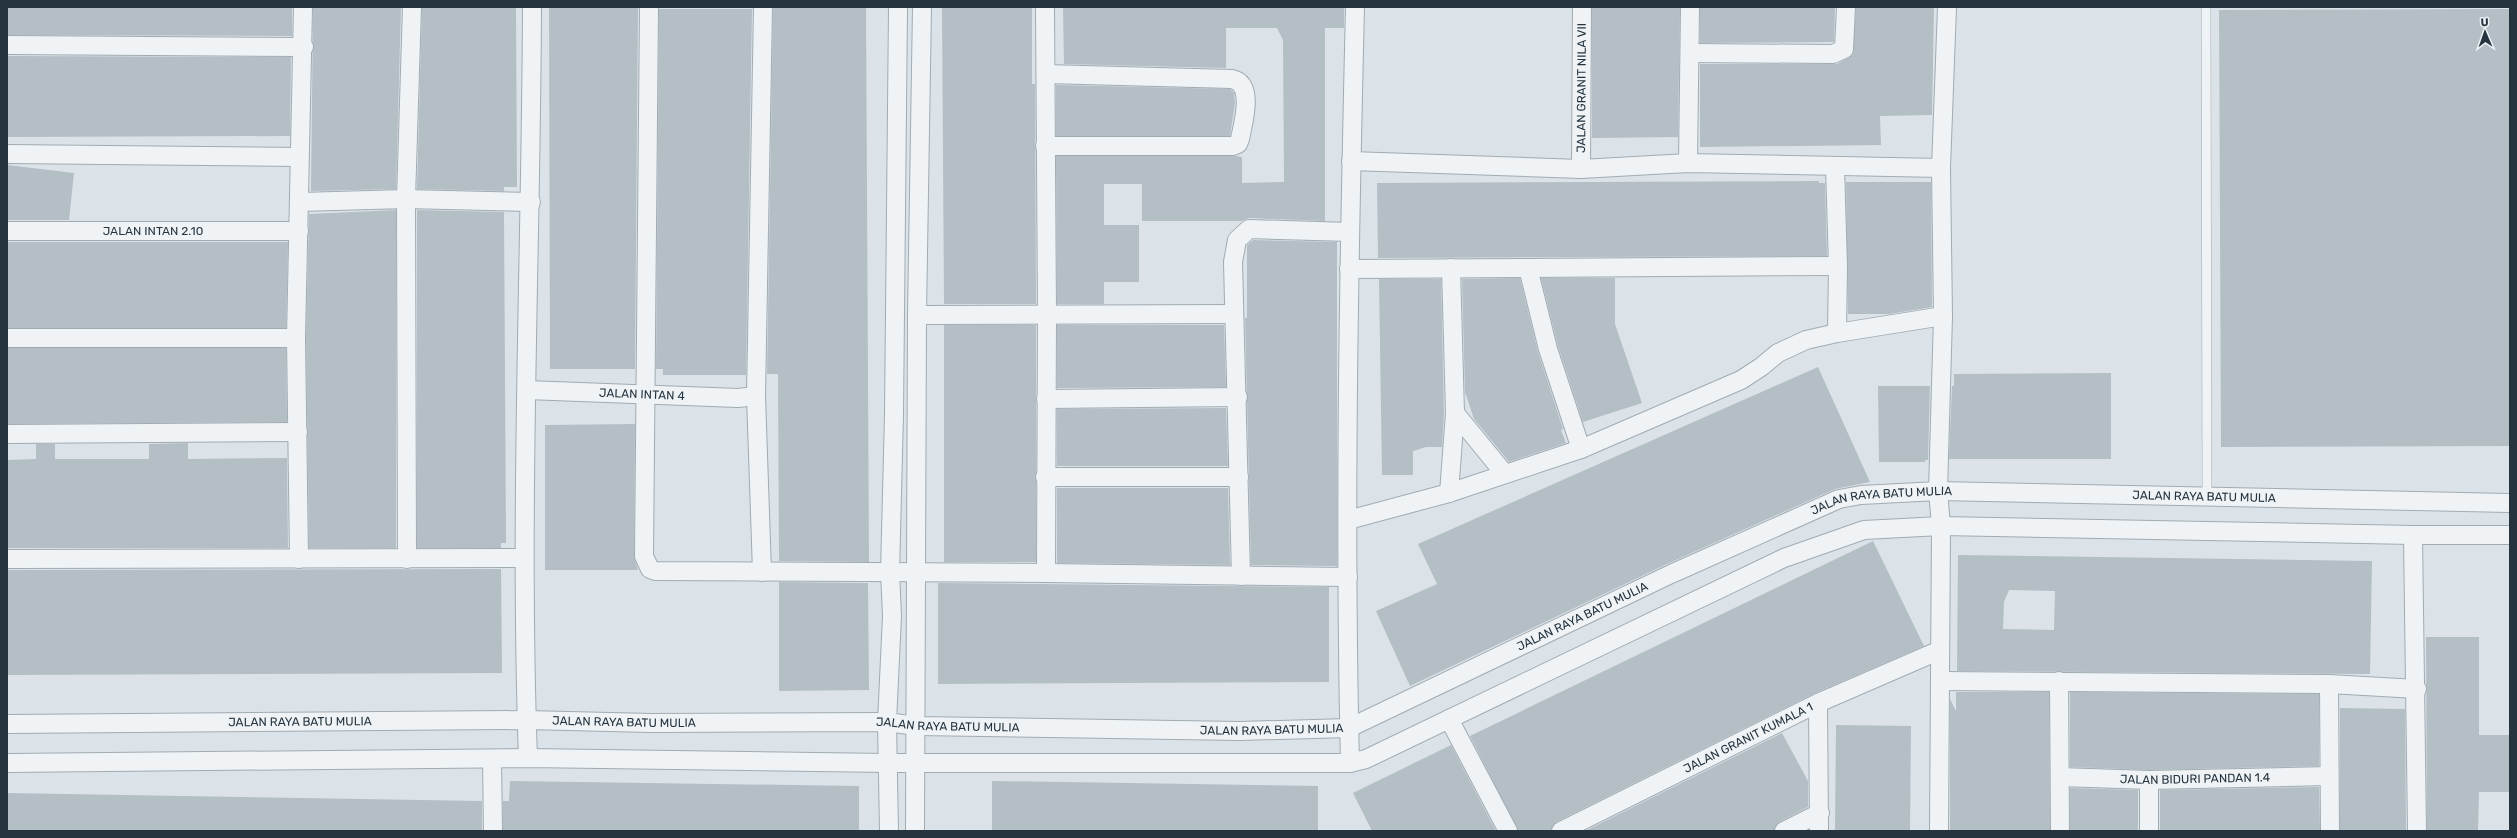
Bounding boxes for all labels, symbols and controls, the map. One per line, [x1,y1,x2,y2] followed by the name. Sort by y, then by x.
[2465,12,2505,52] north arrow
[2480,16,2489,29] text: U
[1574,23,1589,153] street label: JALAN GRANIT NILA VII
[103,224,203,238] street label: JALAN INTAN 2.10
[599,386,686,403] street label: JALAN INTAN 4
[1809,484,1952,518] street label: JALAN RAYA BATU MULIA
[2132,488,2276,505] street label: JALAN RAYA BATU MULIA
[1514,579,1650,654] street label: JALAN RAYA BATU MULIA
[1681,700,1815,776] street label: JALAN GRANIT KUMALA 1
[228,714,372,729] street label: JALAN RAYA BATU MULIA
[552,714,696,730] street label: JALAN RAYA BATU MULIA
[876,715,1020,735] street label: JALAN RAYA BATU MULIA
[1200,721,1344,738] street label: JALAN RAYA BATU MULIA
[2120,770,2271,787] street label: JALAN BIDURI PANDAN 1.4

